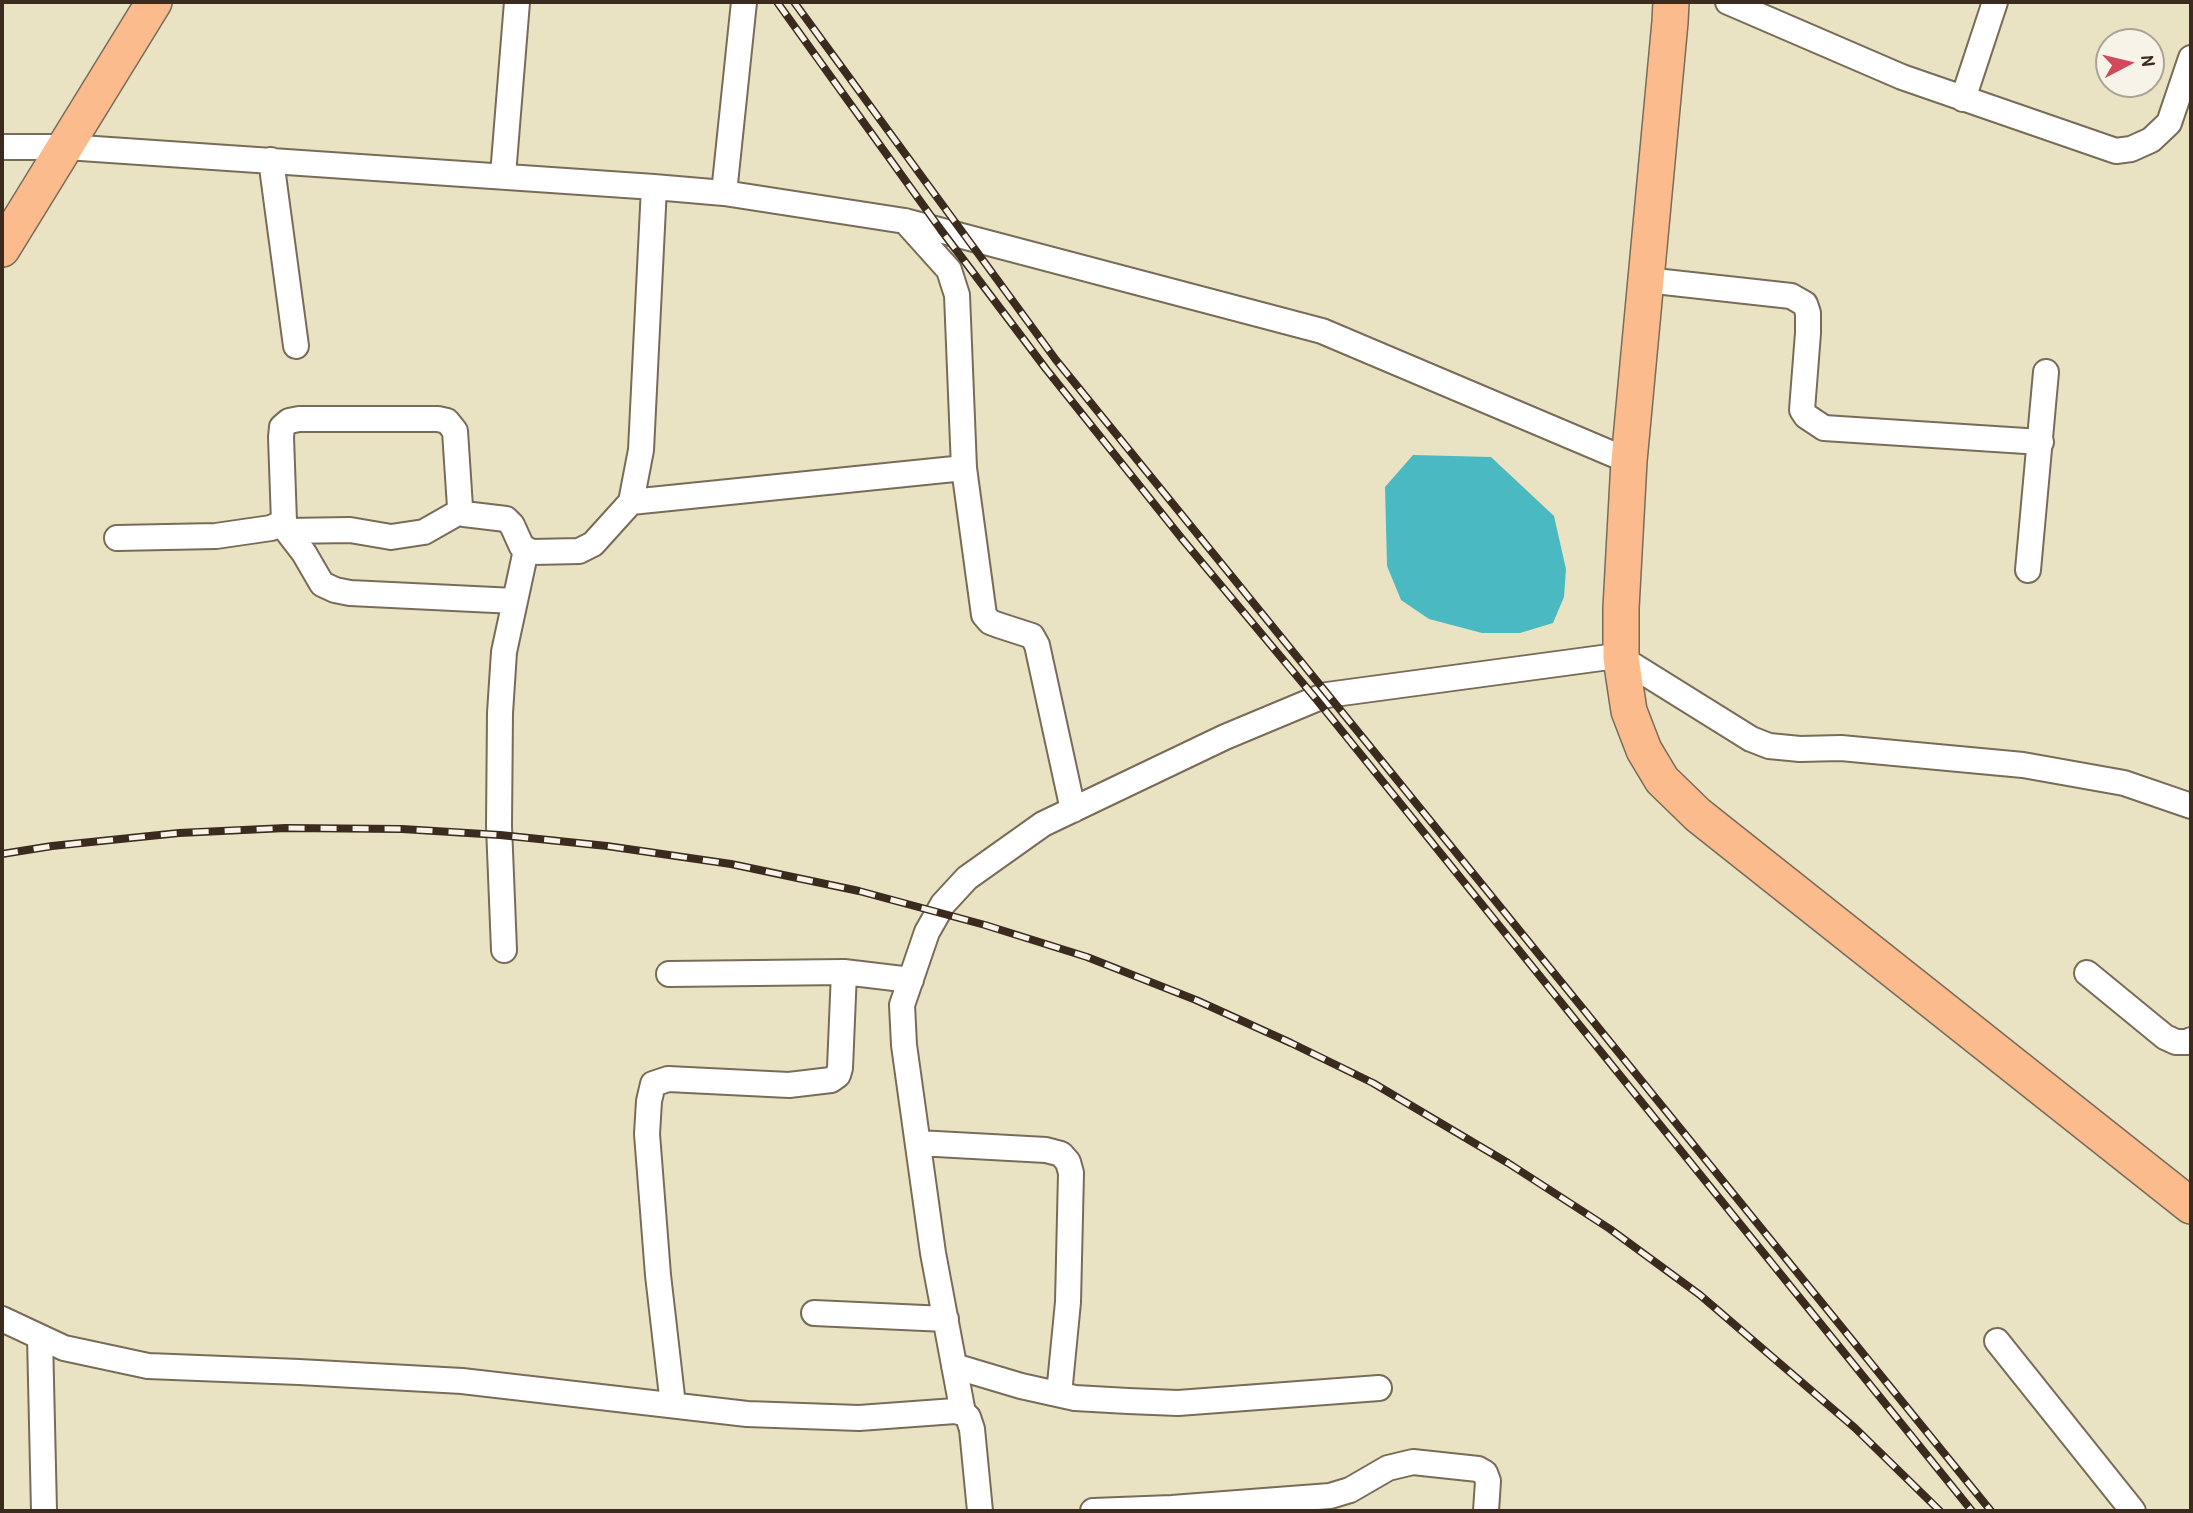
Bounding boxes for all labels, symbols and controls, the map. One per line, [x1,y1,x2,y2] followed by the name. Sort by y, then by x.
[2095,28,2165,98] north arrow
[2135,54,2162,67] text: N

